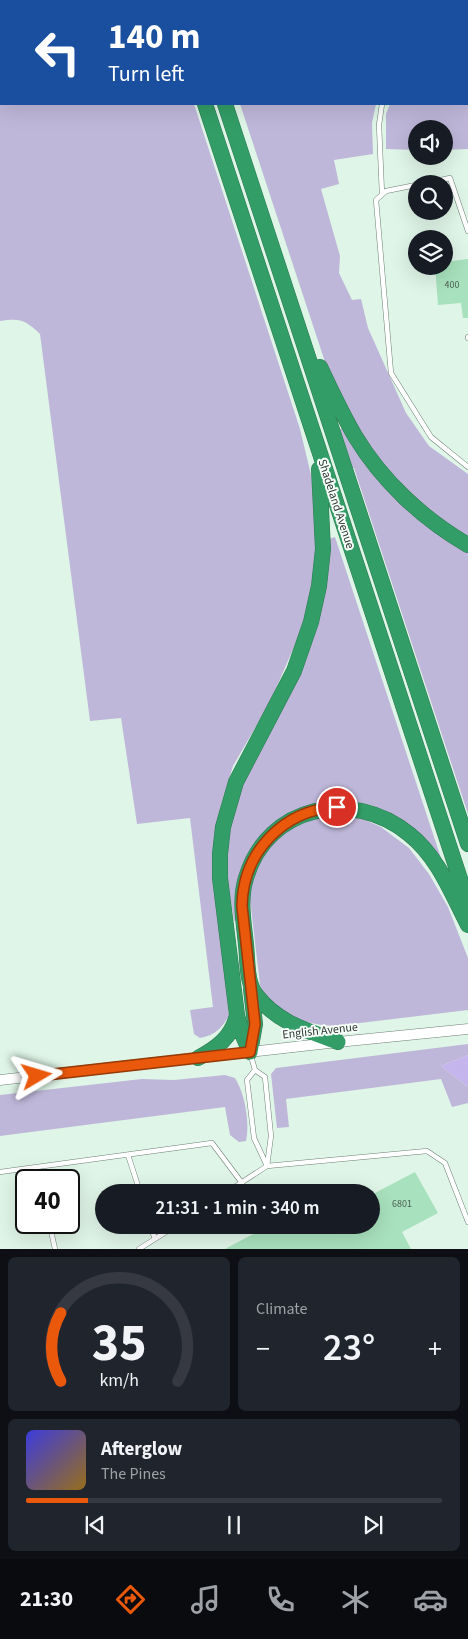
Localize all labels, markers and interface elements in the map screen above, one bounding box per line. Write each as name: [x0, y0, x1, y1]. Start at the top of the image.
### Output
text: 140 m: [108, 12, 200, 62]
icon: left: [25, 20, 90, 85]
text: Turn left: [108, 58, 184, 90]
map controls: [408, 120, 453, 275]
button: sound: [408, 120, 453, 165]
button: search: [408, 175, 453, 220]
button: layers: [408, 230, 453, 275]
house number: 400: [445, 278, 459, 292]
street label: Shadeland Avenue: [313, 457, 359, 551]
pin: [316, 786, 358, 828]
icon: arrive: [323, 793, 351, 821]
street label: English Avenue: [281, 1019, 359, 1043]
position arrow: [10, 1049, 62, 1101]
speed limit sign: 40: [15, 1169, 80, 1234]
text: 21:31 · 1 min · 340 m: [155, 1195, 320, 1222]
house number: 6801: [392, 1197, 412, 1211]
text: Climate: [256, 1298, 307, 1320]
text: 35: [92, 1307, 146, 1381]
text: 23°: [323, 1321, 375, 1375]
text: −: [256, 1329, 270, 1369]
text: +: [428, 1329, 442, 1369]
text: km/h: [99, 1368, 139, 1393]
text: Afterglow: [101, 1436, 182, 1463]
text: The Pines: [101, 1463, 166, 1485]
icon: previous: [81, 1511, 109, 1539]
icon: pause: [220, 1511, 248, 1539]
icon: next: [359, 1511, 387, 1539]
icon: directions: [113, 1582, 148, 1617]
icon: music: [188, 1582, 223, 1617]
icon: phone: [263, 1582, 298, 1617]
icon: climate: [338, 1582, 373, 1617]
icon: car: [413, 1582, 448, 1617]
text: 21:30: [20, 1583, 73, 1615]

